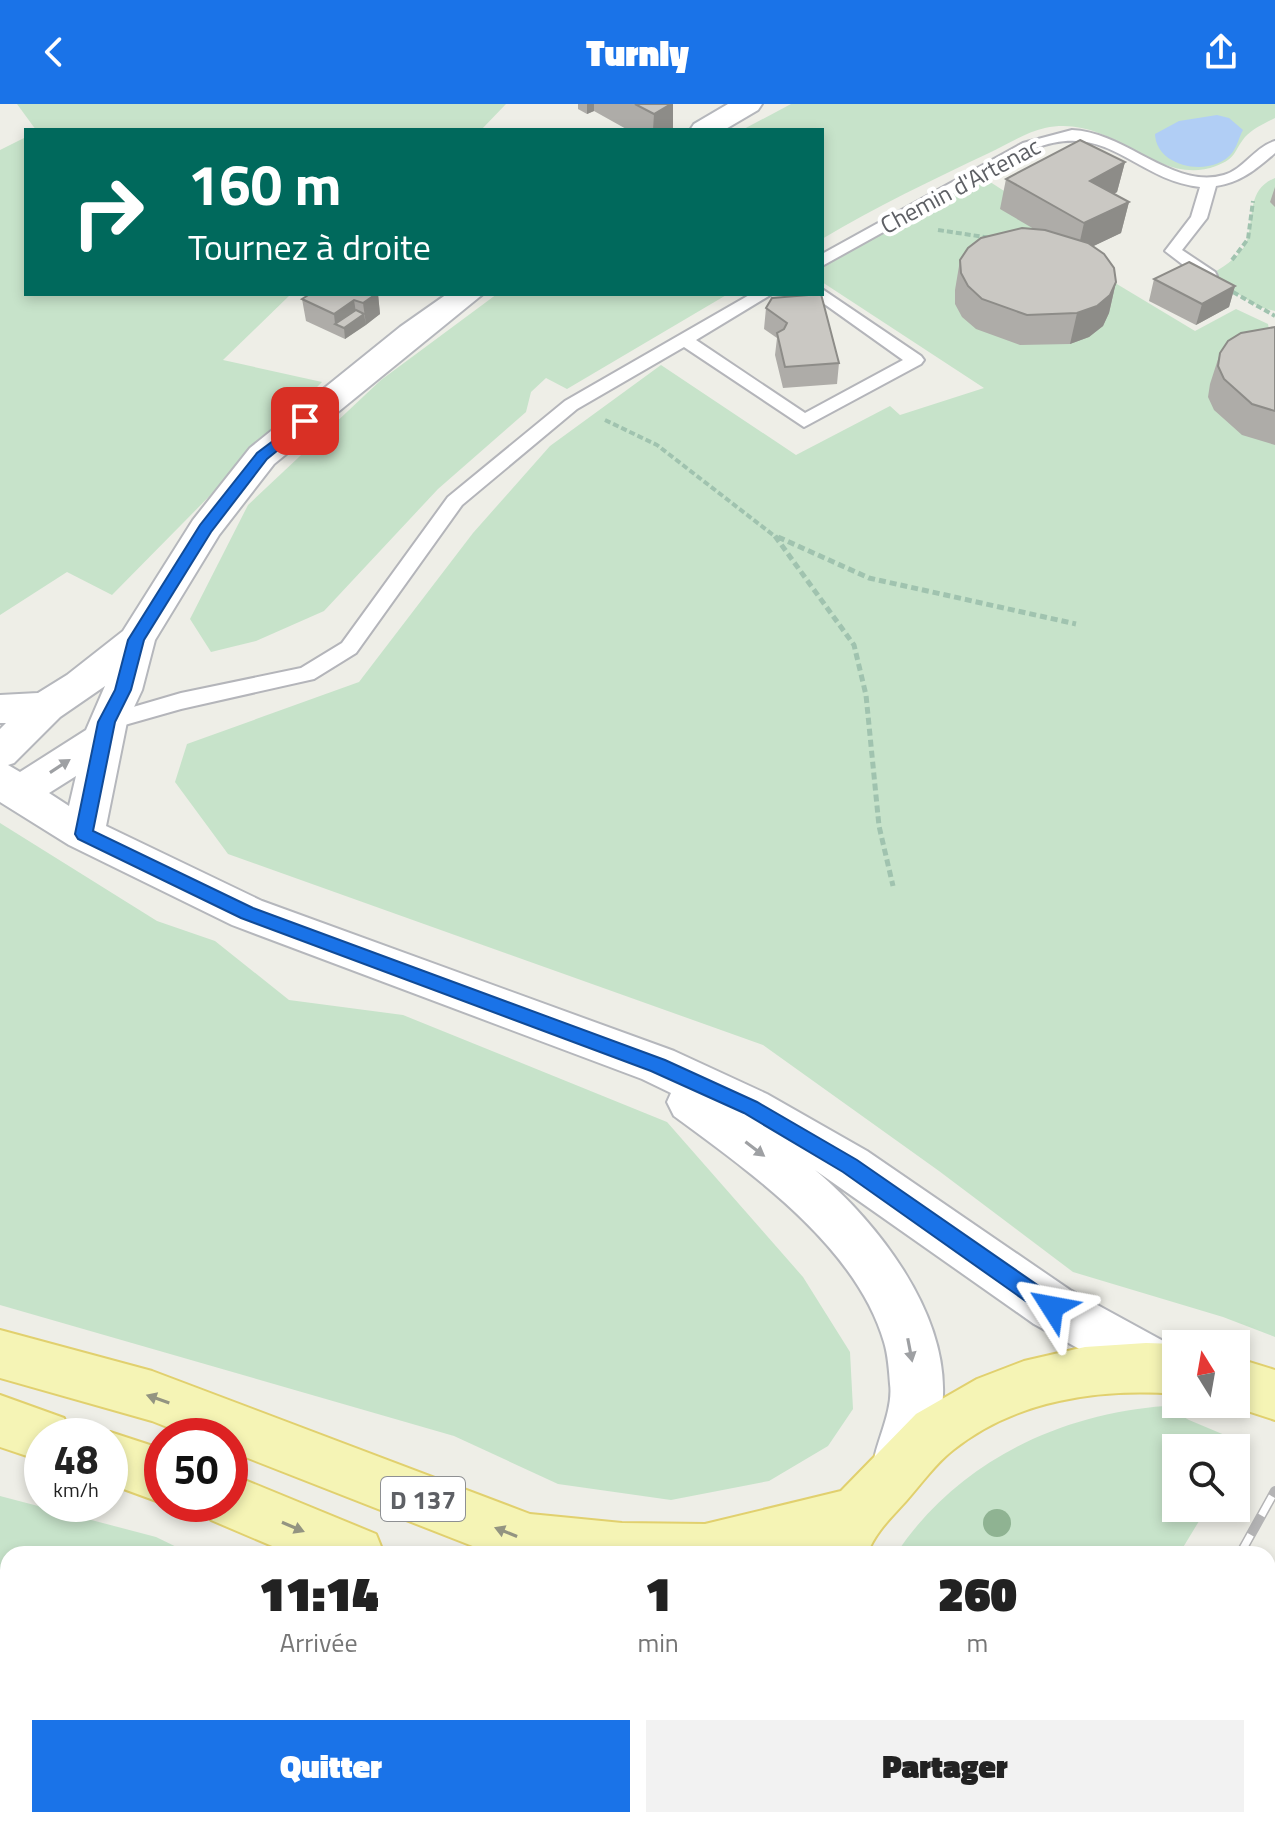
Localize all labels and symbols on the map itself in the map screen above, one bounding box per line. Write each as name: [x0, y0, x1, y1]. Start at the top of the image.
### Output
street label: Chemin d'Artenac: [874, 128, 1046, 242]
pin: [271, 387, 339, 455]
one-way arrow: [49, 760, 71, 774]
one-way arrow: [745, 1140, 765, 1156]
position arrow: [1010, 1265, 1094, 1349]
north arrow: [1162, 1330, 1250, 1418]
one-way arrow: [904, 1338, 917, 1363]
one-way arrow: [146, 1392, 170, 1404]
speed limit sign: 50: [144, 1418, 248, 1522]
road number: D 137: [381, 1477, 465, 1521]
one-way arrow: [281, 1521, 305, 1534]
one-way arrow: [494, 1525, 518, 1538]

